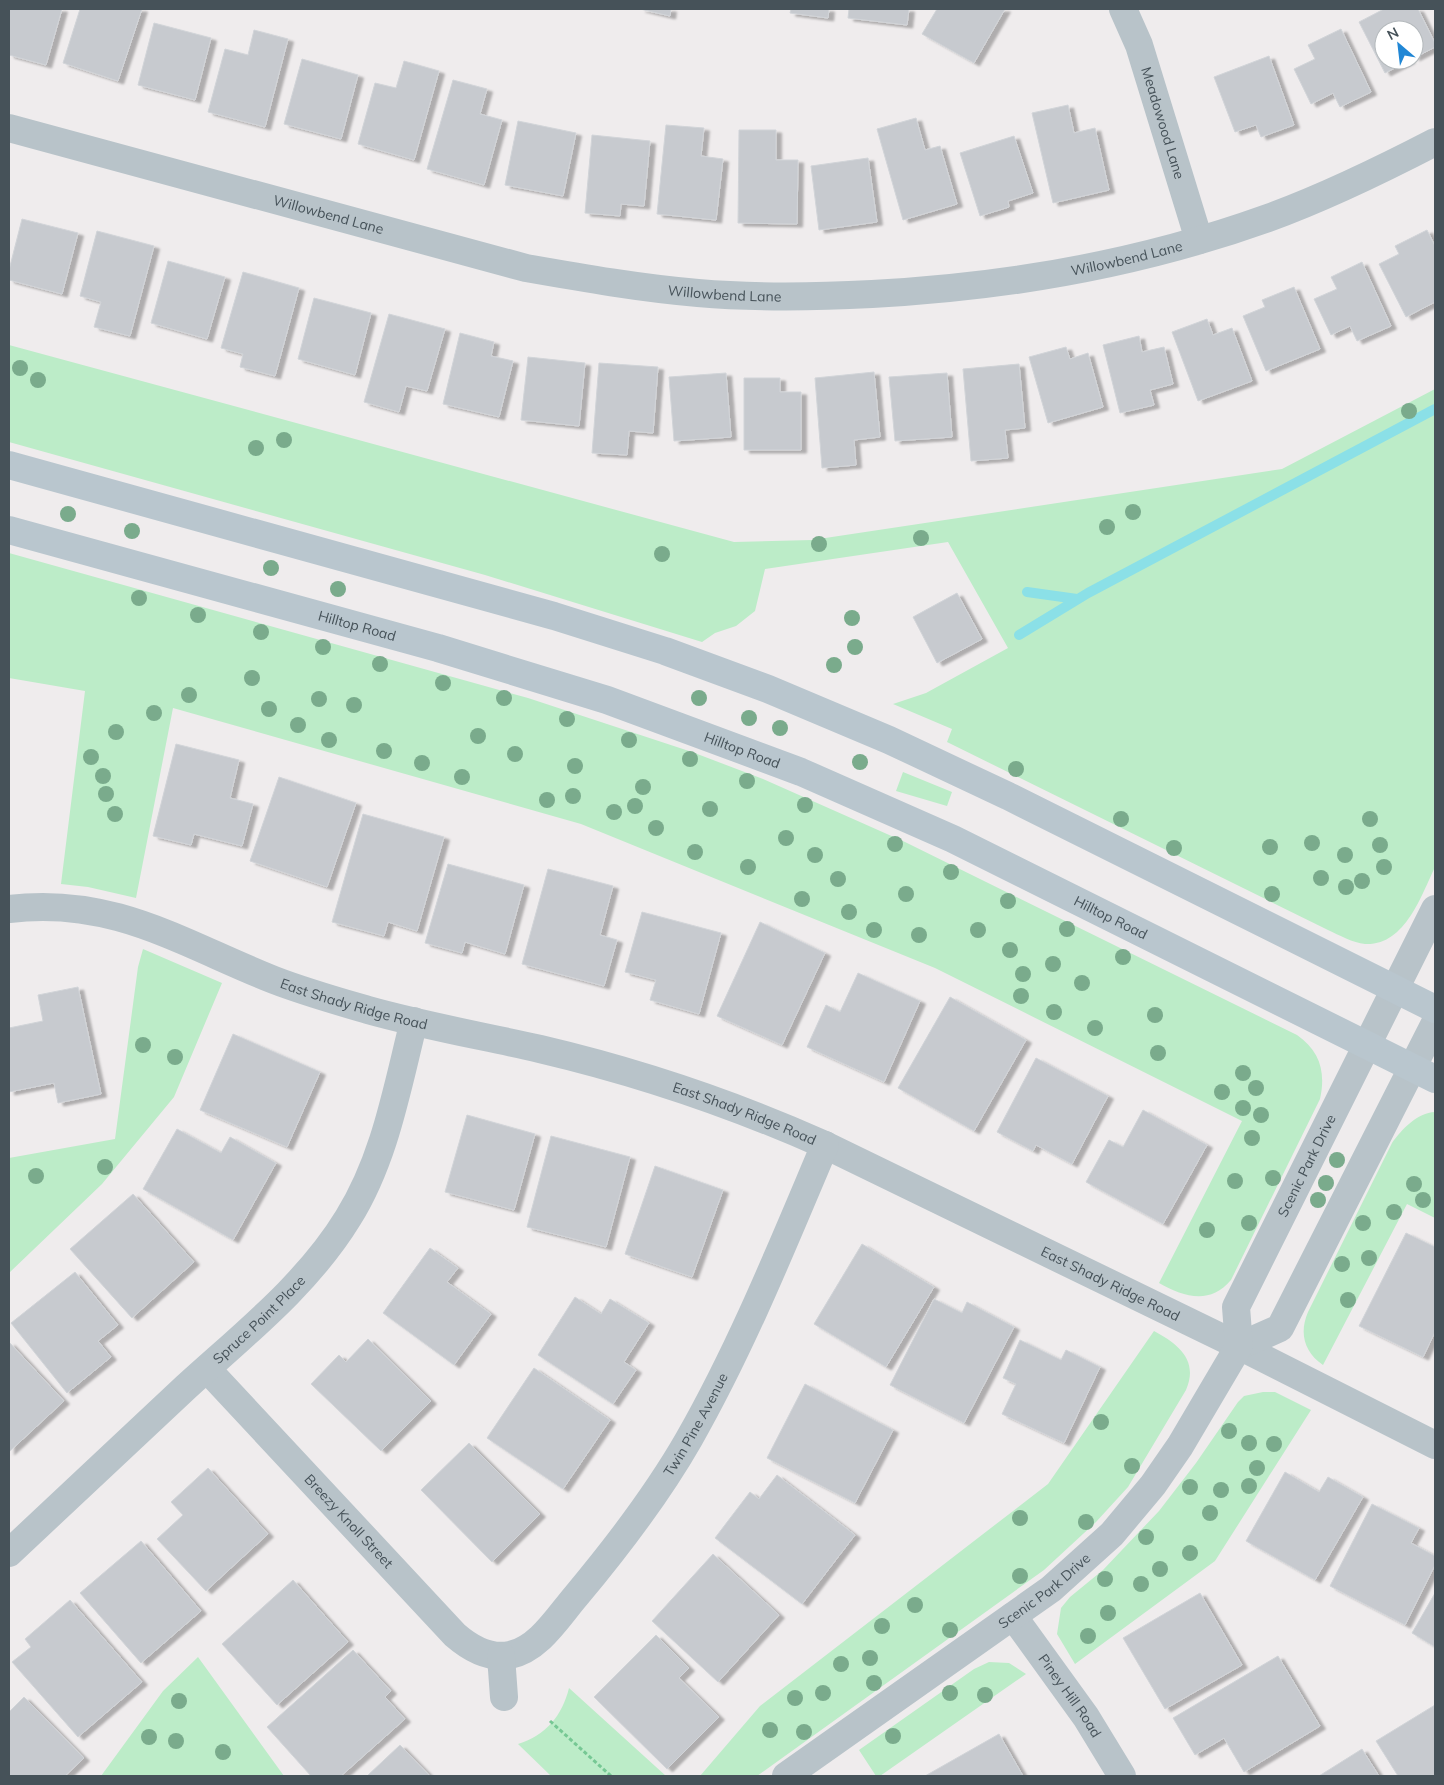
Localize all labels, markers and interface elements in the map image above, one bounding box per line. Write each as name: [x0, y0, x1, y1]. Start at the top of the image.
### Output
north arrow: [1374, 20, 1424, 70]
text: N: [1384, 23, 1402, 44]
street label: Meadowood Lane: [1137, 65, 1189, 181]
street label: Willowbend Lane: [271, 191, 386, 238]
street label: Willowbend Lane: [1069, 237, 1184, 280]
street label: Willowbend Lane: [667, 281, 781, 306]
street label: Hilltop Road: [316, 606, 398, 645]
street label: Hilltop Road: [702, 728, 783, 773]
street label: Hilltop Road: [1071, 892, 1151, 943]
street label: East Shady Ridge Road: [278, 974, 429, 1034]
street label: East Shady Ridge Road: [670, 1078, 819, 1149]
street label: Scenic Park Drive: [1273, 1111, 1340, 1220]
street label: East Shady Ridge Road: [1038, 1242, 1183, 1325]
street label: Spruce Point Place: [209, 1272, 309, 1368]
street label: Twin Pine Avenue: [660, 1370, 732, 1480]
street label: Breezy Knoll Street: [301, 1470, 397, 1572]
street label: Scenic Park Drive: [995, 1549, 1094, 1632]
street label: Piney Hill Road: [1034, 1650, 1105, 1741]

